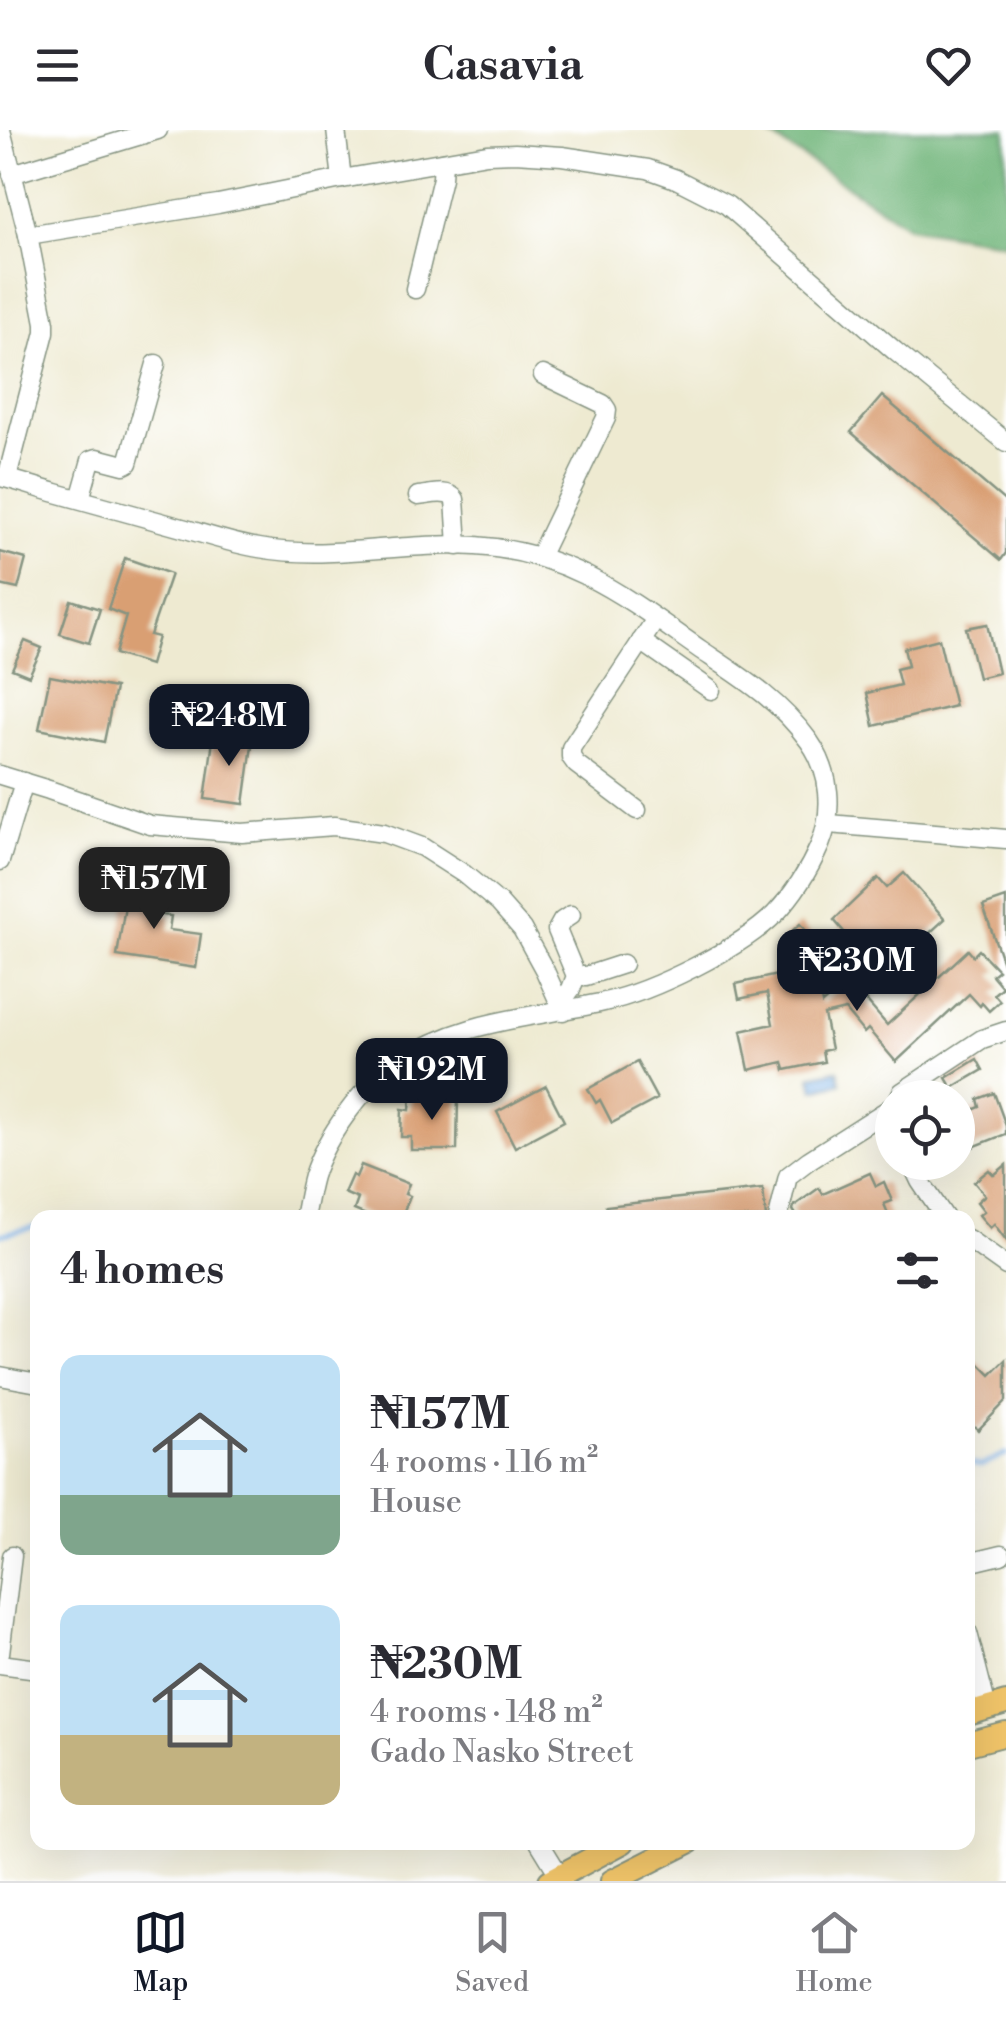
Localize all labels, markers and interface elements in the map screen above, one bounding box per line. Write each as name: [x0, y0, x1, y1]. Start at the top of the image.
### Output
text: Casavia: [423, 37, 583, 94]
icon: menu: [30, 38, 85, 93]
icon: heart: [921, 38, 976, 93]
pin: ₦248M: [159, 684, 299, 769]
text: ₦248M: [171, 696, 287, 736]
pin: ₦157M: [84, 847, 224, 932]
text: ₦157M: [101, 859, 207, 899]
pin: ₦230M: [787, 929, 927, 1014]
text: ₦230M: [799, 941, 915, 981]
pin: ₦192M: [362, 1038, 502, 1123]
text: ₦192M: [378, 1050, 486, 1090]
map controls: [875, 1080, 975, 1180]
button: locate: [875, 1080, 975, 1180]
icon: filters: [890, 1243, 945, 1298]
text: 4 homes: [60, 1244, 224, 1297]
text: ₦157M: [370, 1389, 510, 1442]
icon: home: [140, 1395, 260, 1515]
text: 4 rooms · 116 m²: [370, 1442, 598, 1482]
text: House: [370, 1482, 462, 1522]
text: ₦230M: [370, 1639, 522, 1692]
icon: home: [140, 1645, 260, 1765]
text: 4 rooms · 148 m²: [370, 1692, 603, 1732]
text: Gado Nasko Street: [370, 1732, 634, 1772]
tab: Map: [133, 1905, 189, 2000]
tab: Saved: [455, 1905, 529, 2000]
tab: Home: [796, 1905, 873, 2000]

